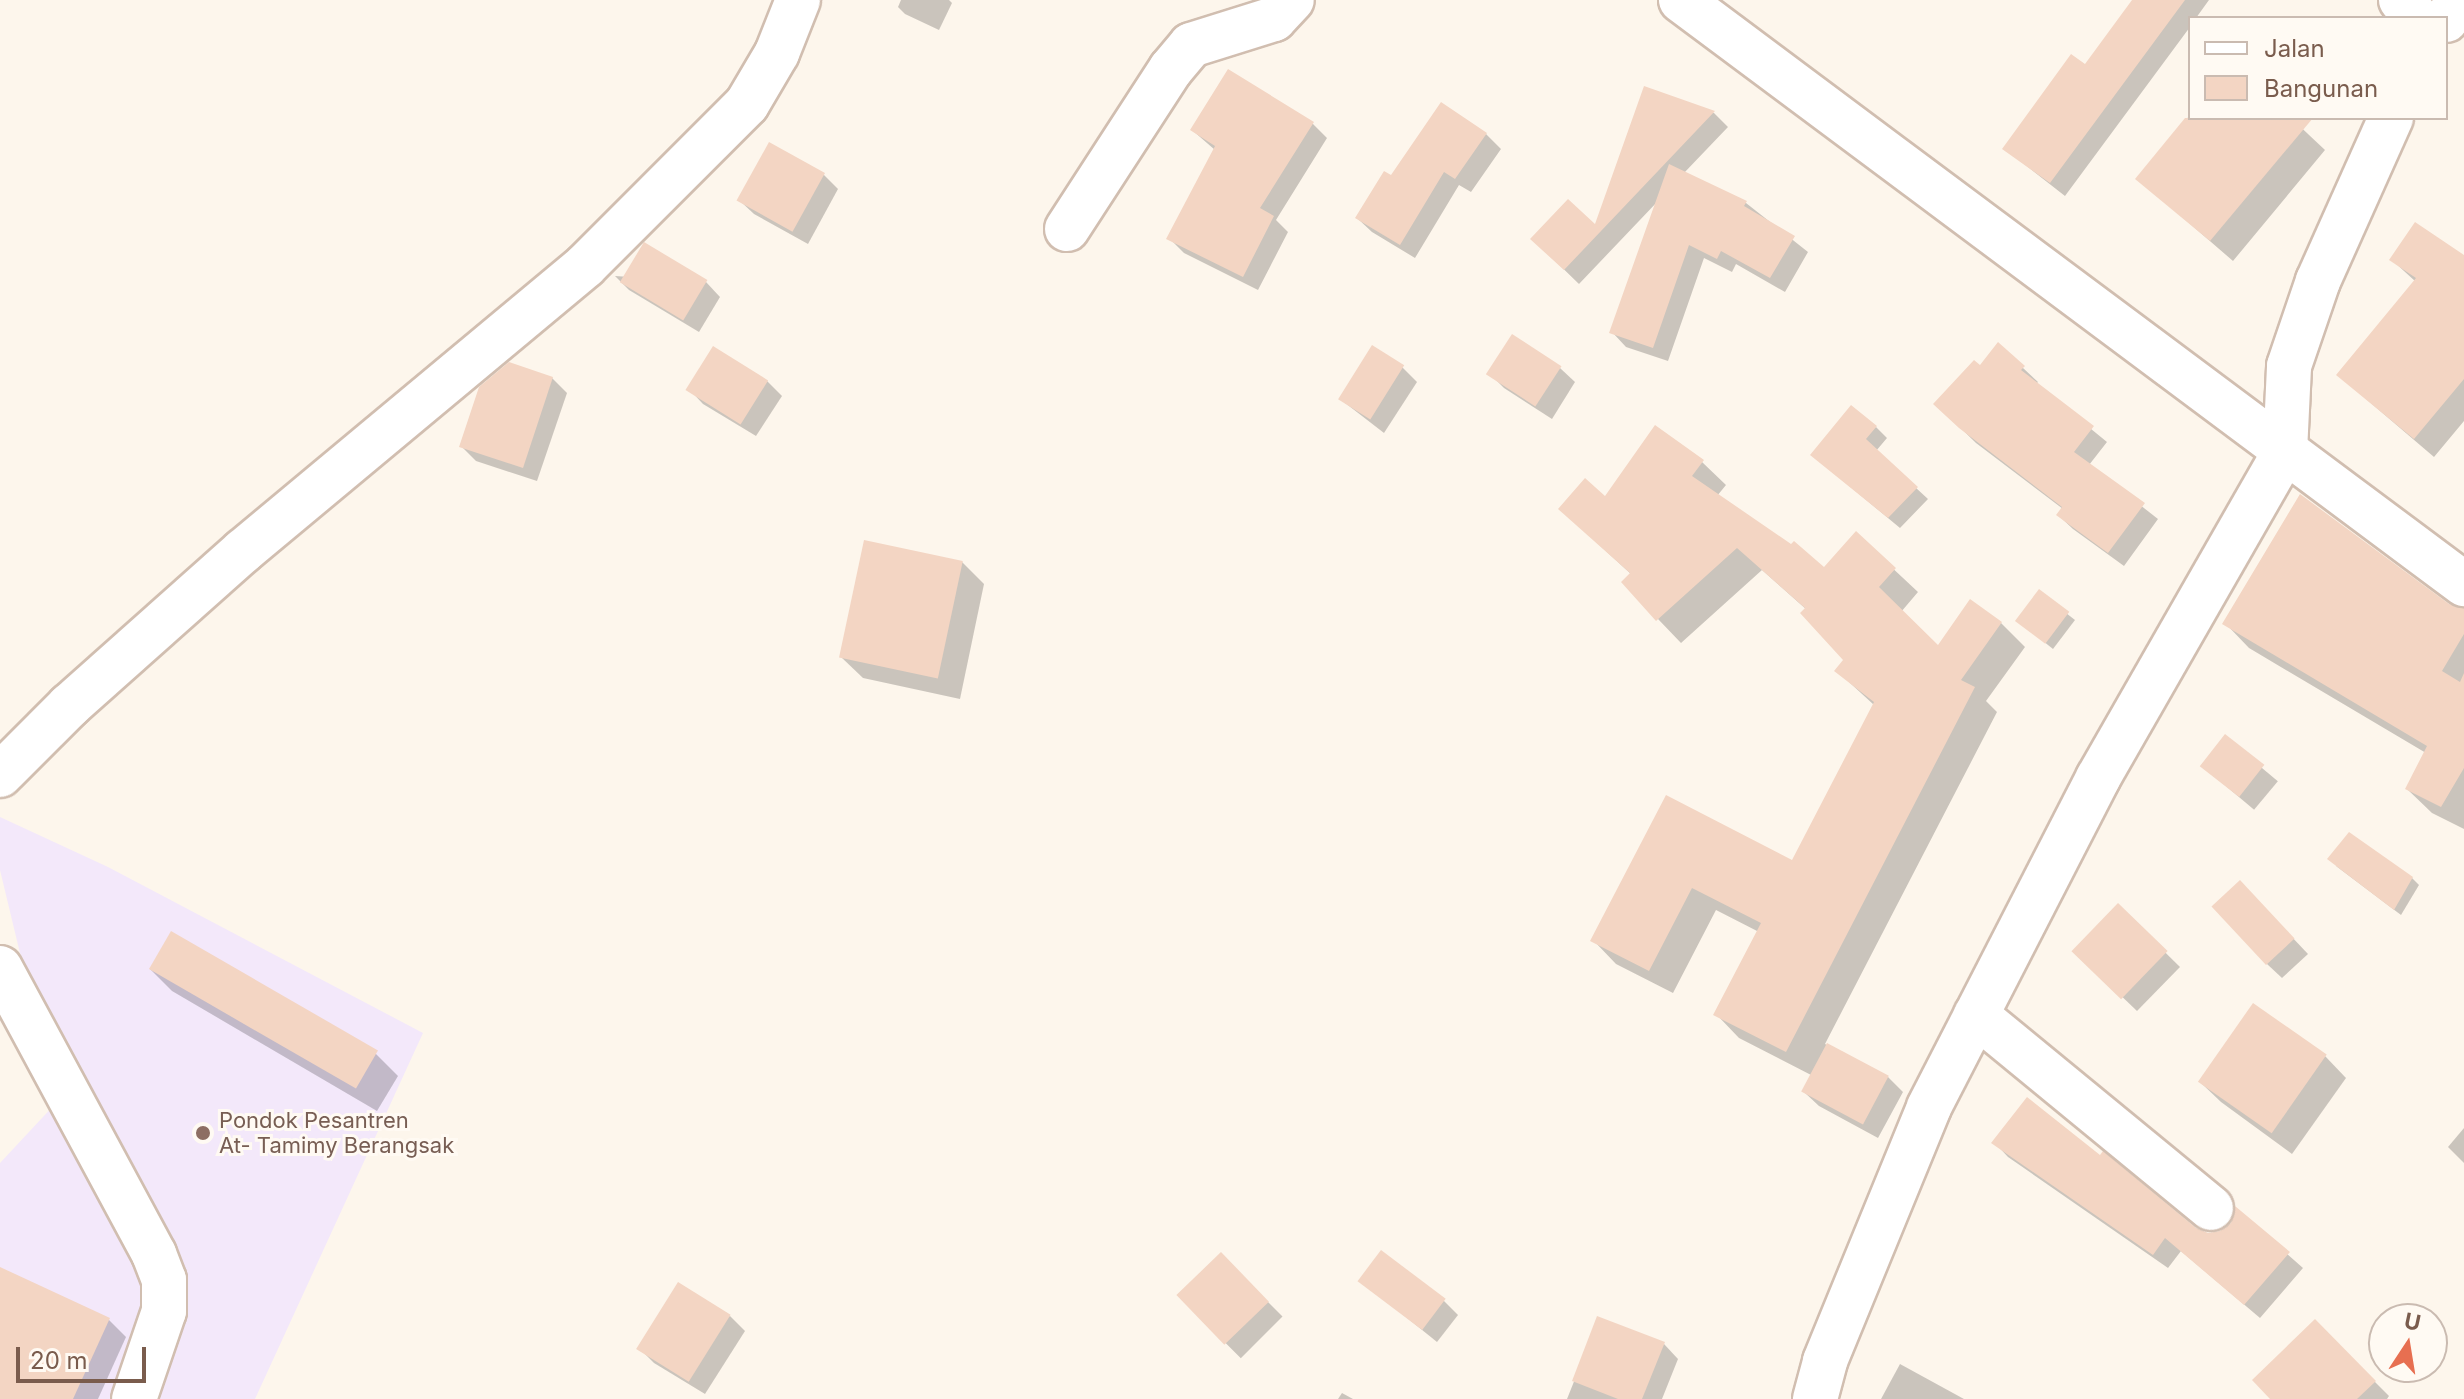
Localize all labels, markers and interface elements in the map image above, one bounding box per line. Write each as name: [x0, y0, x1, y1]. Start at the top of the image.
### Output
legend: [2188, 16, 2448, 120]
text: Jalan: [2264, 34, 2325, 63]
text: Bangunan: [2264, 74, 2378, 103]
place label: Pondok Pesantren At- Tamimy Berangsak: [219, 1107, 454, 1158]
marker: Pondok Pesantren At- Tamimy Berangsak: [194, 1124, 212, 1142]
north arrow: [2368, 1303, 2448, 1383]
text: U: [2402, 1307, 2423, 1336]
scale bar: [20, 1331, 150, 1381]
text: 20 m: [30, 1346, 88, 1375]

